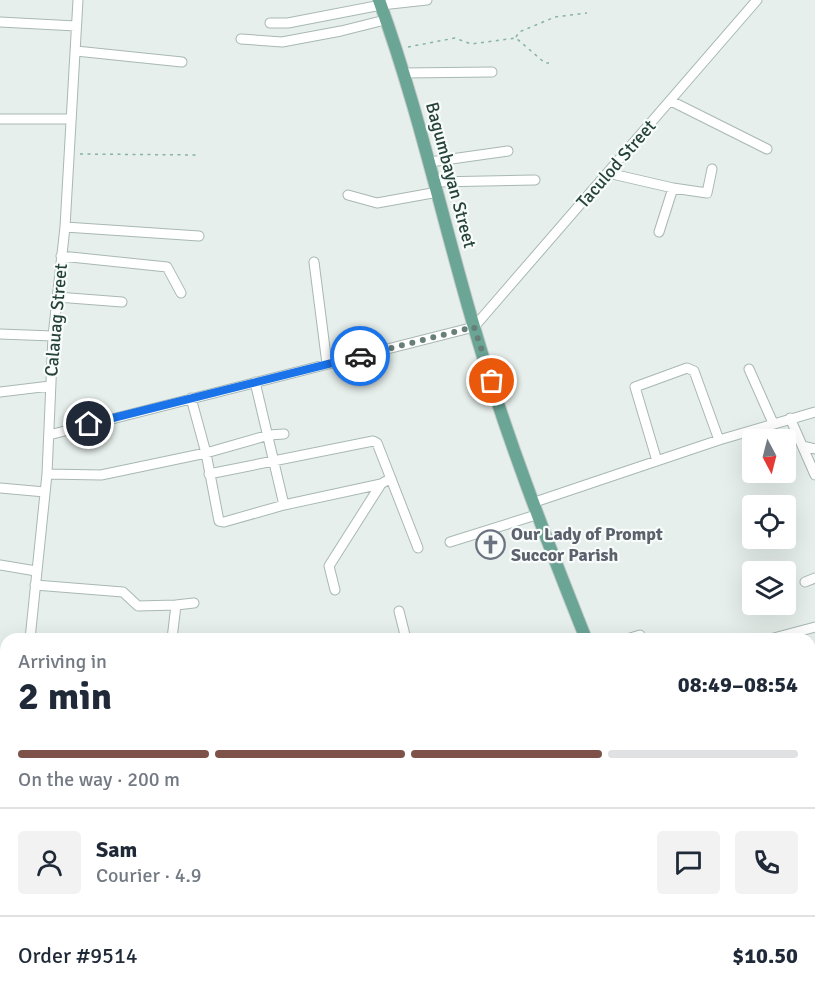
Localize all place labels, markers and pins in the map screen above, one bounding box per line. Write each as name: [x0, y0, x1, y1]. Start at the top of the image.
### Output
pin: [466, 355, 517, 406]
pin: [63, 398, 114, 449]
place label: Our Lady of Prompt Succor Parish: [511, 523, 663, 566]
church icon: Our Lady of Prompt Succor Parish: [474, 528, 506, 560]

